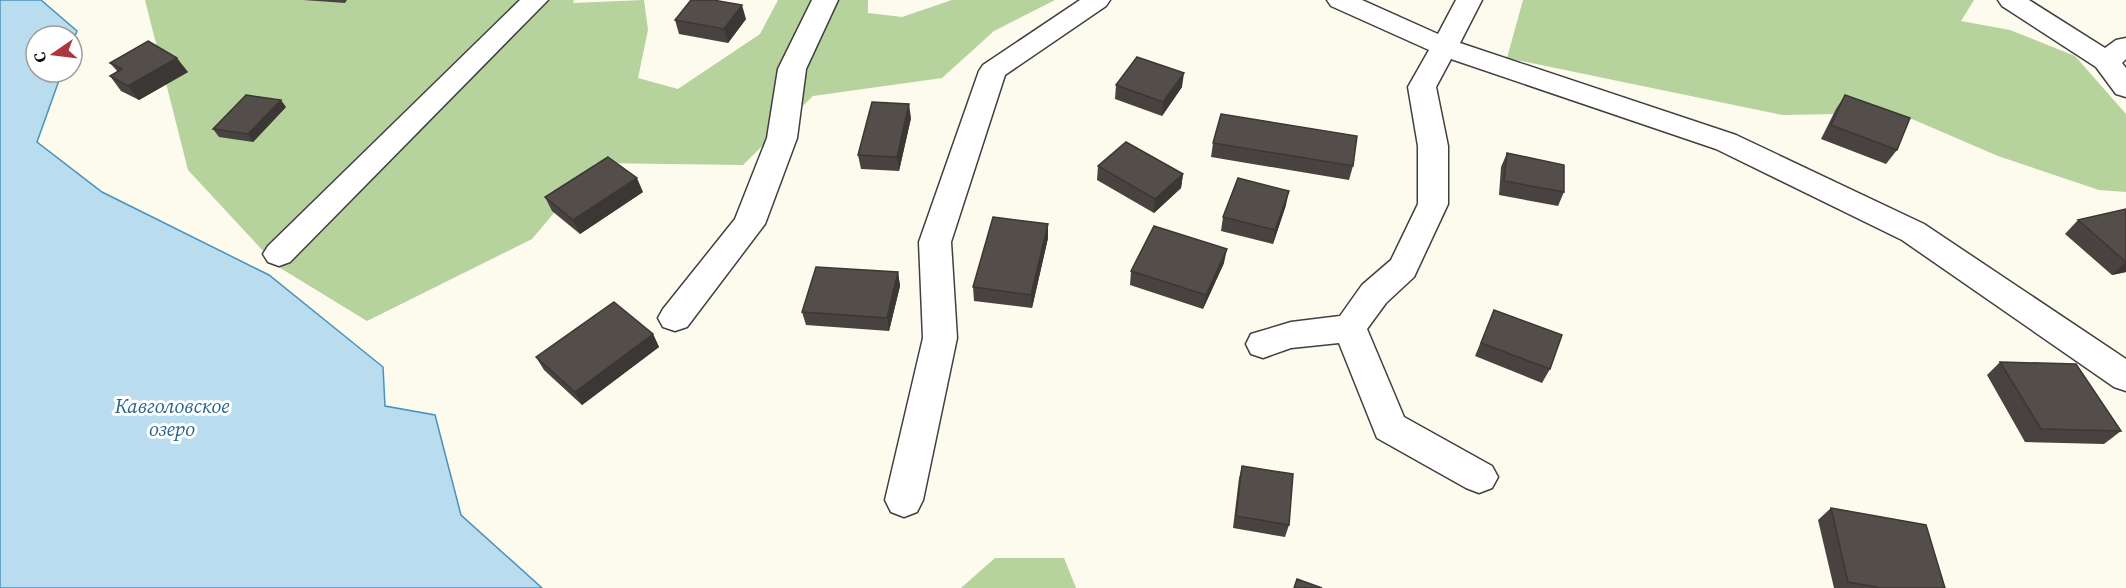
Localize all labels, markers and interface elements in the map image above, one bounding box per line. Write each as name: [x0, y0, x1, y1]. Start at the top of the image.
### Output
north arrow: [24, 24, 84, 84]
text: С: [28, 50, 51, 65]
water label: Кавголовское озеро: [114, 392, 229, 443]

